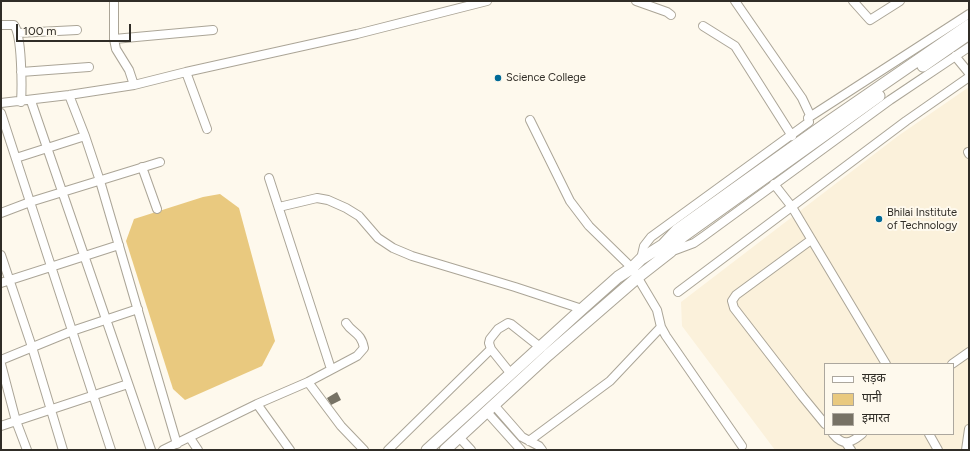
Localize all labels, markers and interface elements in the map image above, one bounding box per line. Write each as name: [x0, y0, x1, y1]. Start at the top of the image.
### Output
scale bar: [18, 16, 133, 42]
text: 100 m: [23, 24, 57, 38]
place label: Science College: [506, 71, 586, 85]
marker: Science College: [493, 73, 503, 83]
place label: Bhilai Institute of Technology: [887, 206, 957, 232]
marker: Bhilai Institute of Technology: [874, 214, 884, 224]
legend: [824, 363, 954, 435]
text: सड़क: [862, 371, 886, 385]
text: पानी: [862, 391, 882, 405]
text: इमारत: [862, 411, 890, 425]

